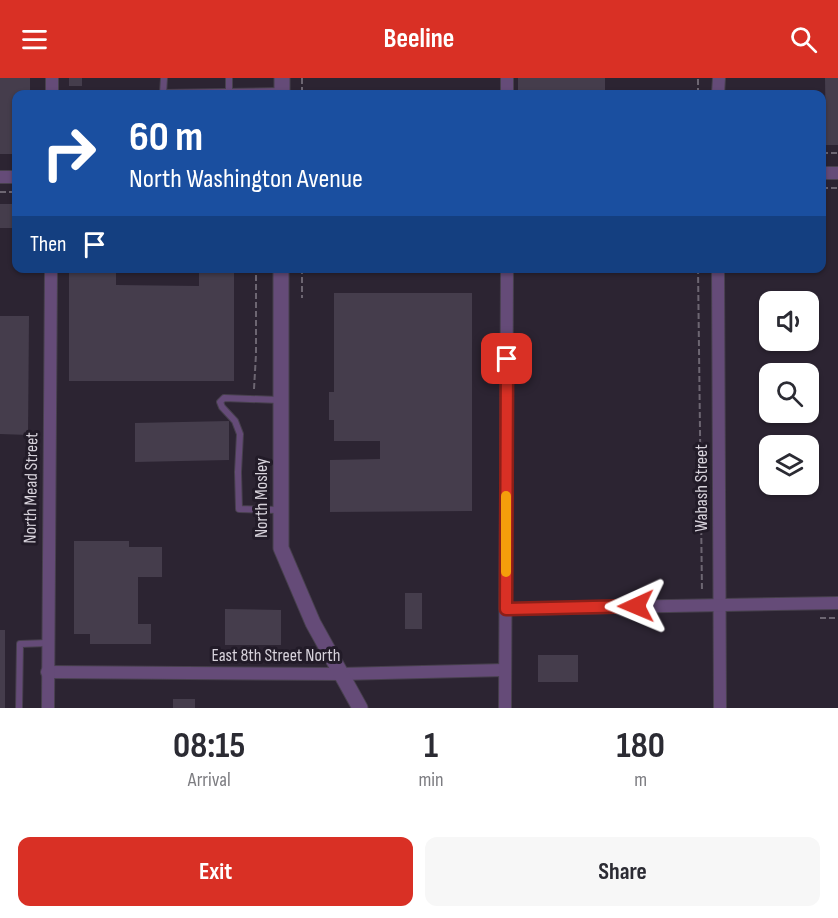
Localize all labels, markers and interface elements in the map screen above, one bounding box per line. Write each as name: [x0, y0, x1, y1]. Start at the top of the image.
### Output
icon: menu: [18, 23, 51, 56]
text: Beeline: [384, 23, 454, 55]
icon: search: [787, 23, 820, 56]
text: 60 m: [129, 112, 203, 163]
icon: right: [30, 114, 108, 192]
text: North Washington Avenue: [129, 163, 363, 195]
icon: arrive: [78, 228, 111, 261]
text: Then: [30, 231, 66, 258]
map controls: [759, 291, 819, 495]
button: sound: [759, 291, 819, 351]
pin: [481, 333, 532, 384]
icon: arrive: [490, 342, 523, 375]
button: search: [759, 363, 819, 423]
street label: North Mead Street: [20, 432, 42, 544]
button: layers: [759, 435, 819, 495]
street label: Wabash Street: [691, 444, 712, 532]
street label: North Mosley: [251, 458, 272, 538]
position arrow: [604, 574, 668, 638]
street label: East 8th Street North: [212, 645, 340, 666]
text: 08:15: [173, 725, 245, 768]
text: 1: [424, 725, 438, 768]
text: 180: [617, 725, 665, 768]
text: Arrival: [188, 768, 231, 792]
text: min: [418, 768, 444, 792]
text: m: [634, 768, 647, 792]
button: Exit: [18, 837, 413, 906]
button: Share: [425, 837, 820, 906]

